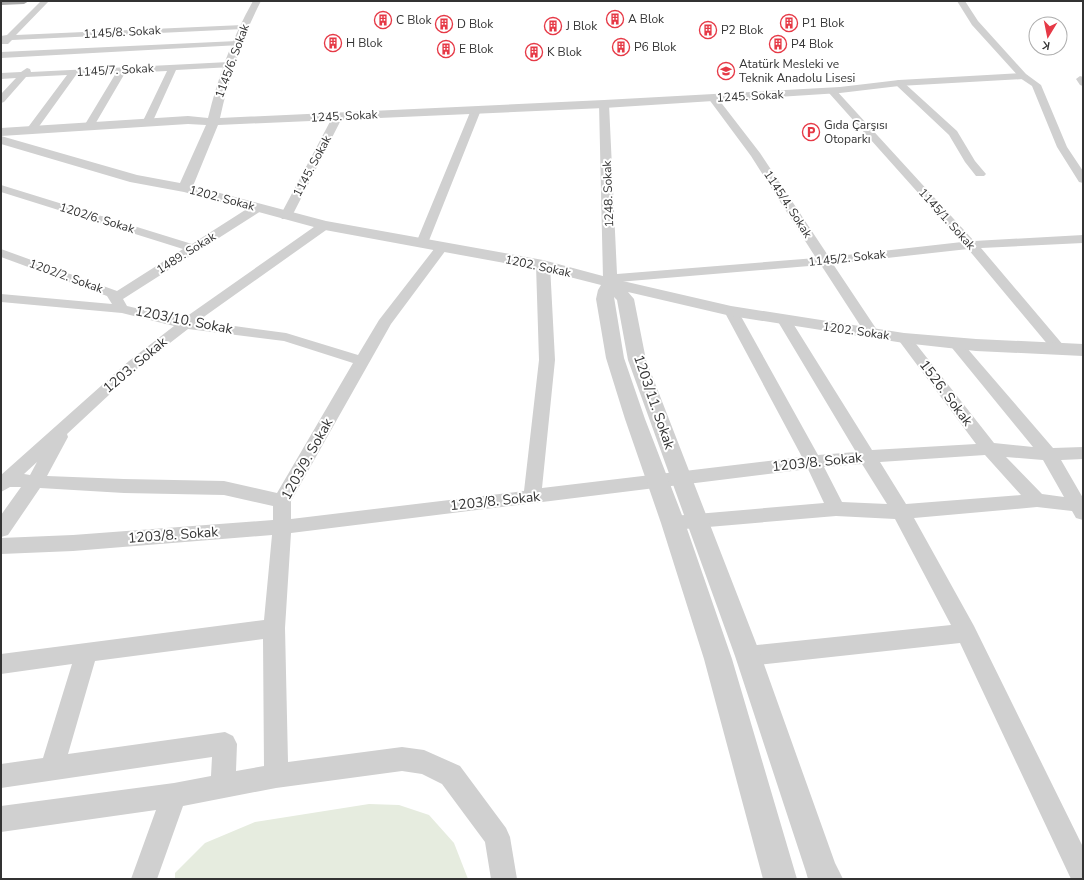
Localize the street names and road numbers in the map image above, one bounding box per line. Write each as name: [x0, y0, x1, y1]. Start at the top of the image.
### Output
street label: 1145/6. Sokak: [211, 21, 253, 100]
street label: 1145/8. Sokak: [83, 22, 162, 42]
street label: 1145/7. Sokak: [76, 60, 155, 80]
street label: 1245. Sokak: [716, 86, 785, 106]
street label: 1245. Sokak: [310, 106, 379, 126]
street label: 1145. Sokak: [289, 132, 335, 199]
street label: 1248. Sokak: [599, 159, 617, 228]
street label: 1145/4. Sokak: [760, 167, 816, 242]
street label: 1202. Sokak: [188, 182, 257, 215]
street label: 1145/1. Sokak: [915, 185, 980, 254]
street label: 1202/6. Sokak: [58, 199, 137, 237]
street label: 1489. Sokak: [153, 228, 219, 278]
street label: 1145/2. Sokak: [808, 246, 887, 270]
street label: 1202. Sokak: [504, 251, 573, 281]
street label: 1202/2. Sokak: [27, 255, 106, 297]
street label: 1203/10. Sokak: [134, 301, 235, 339]
street label: 1202. Sokak: [822, 318, 891, 344]
street label: 1203. Sokak: [99, 332, 172, 397]
street label: 1203/11. Sokak: [629, 352, 679, 453]
street label: 1526. Sokak: [915, 356, 978, 431]
street label: 1203/9. Sokak: [277, 414, 338, 503]
street label: 1203/8. Sokak: [771, 448, 864, 476]
street label: 1203/8. Sokak: [449, 487, 542, 515]
street label: 1203/8. Sokak: [127, 522, 220, 548]

